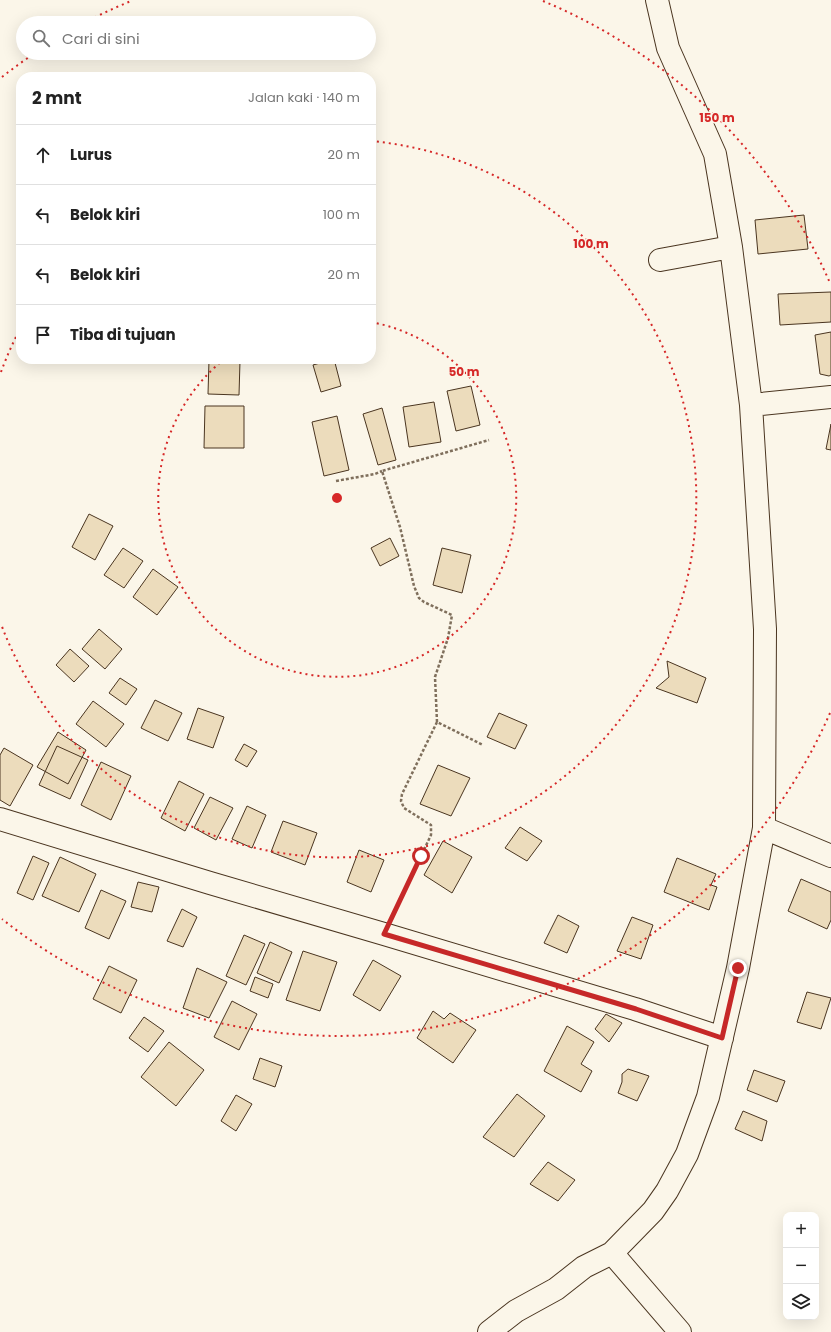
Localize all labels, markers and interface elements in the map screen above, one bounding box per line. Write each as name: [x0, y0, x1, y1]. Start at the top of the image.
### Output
search box: [16, 16, 376, 60]
icon: search: [30, 27, 52, 49]
text: Cari di sini: [62, 28, 140, 49]
text: 2 mnt: [32, 86, 82, 110]
text: Jalan kaki · 140 m: [248, 88, 360, 107]
text: 150 m: [699, 109, 735, 126]
icon: ahead: [32, 144, 54, 166]
text: Lurus: [70, 144, 112, 165]
text: 20 m: [327, 145, 360, 164]
icon: left: [32, 204, 54, 226]
text: Belok kiri: [70, 204, 140, 225]
text: 100 m: [323, 205, 360, 224]
text: 100 m: [573, 235, 609, 252]
icon: left: [32, 264, 54, 286]
text: Belok kiri: [70, 264, 140, 285]
text: 20 m: [327, 265, 360, 284]
icon: arrive: [32, 324, 54, 346]
text: Tiba di tujuan: [70, 324, 176, 345]
text: 50 m: [449, 363, 480, 380]
centre of rings: [330, 491, 344, 505]
route start: [412, 847, 430, 865]
route end: [729, 959, 747, 977]
map controls: [783, 1212, 819, 1320]
button: +: [783, 1212, 819, 1248]
button: −: [783, 1248, 819, 1284]
button: layers: [783, 1284, 819, 1320]

